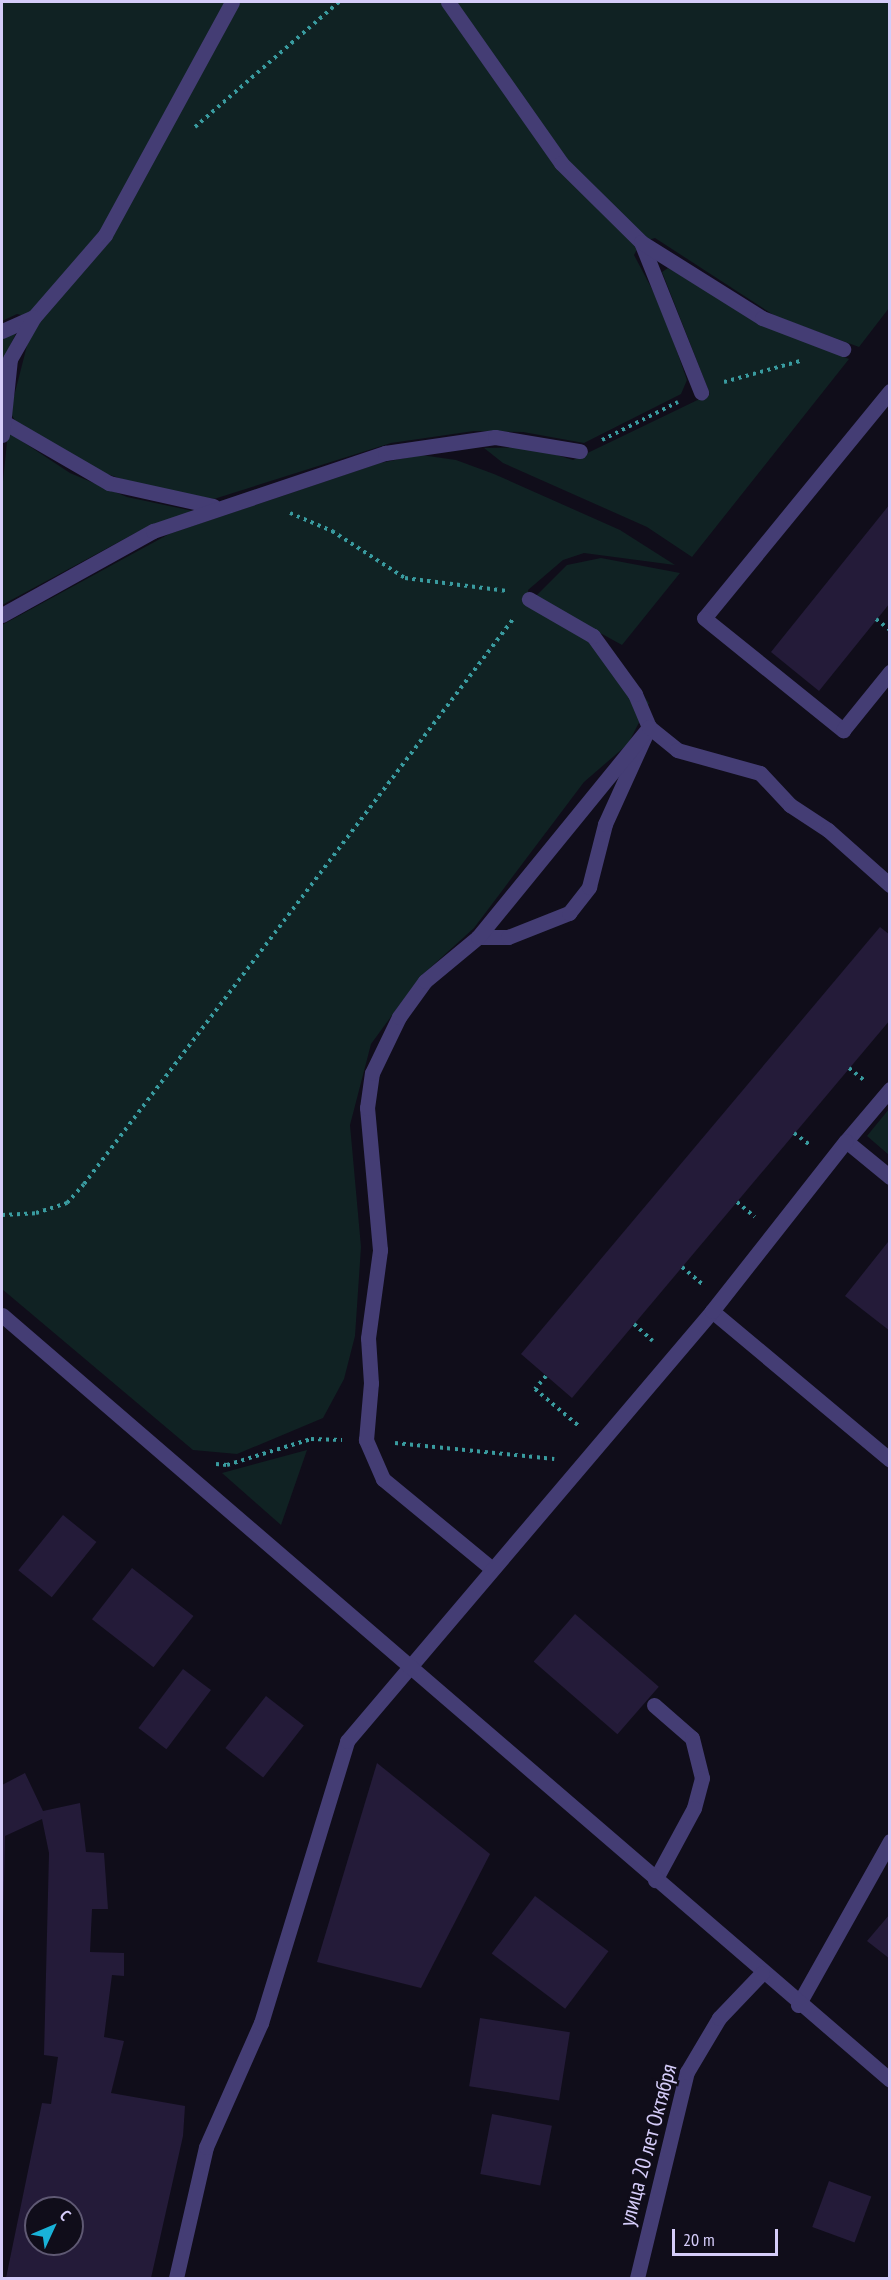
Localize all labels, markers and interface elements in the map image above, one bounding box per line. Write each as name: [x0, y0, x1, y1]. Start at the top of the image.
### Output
street label: улица 20 лет Октября: [614, 2061, 682, 2229]
north arrow: [24, 2196, 84, 2256]
text: С: [56, 2205, 75, 2224]
scale bar: [675, 2217, 782, 2255]
text: 20 m: [683, 2228, 715, 2251]

